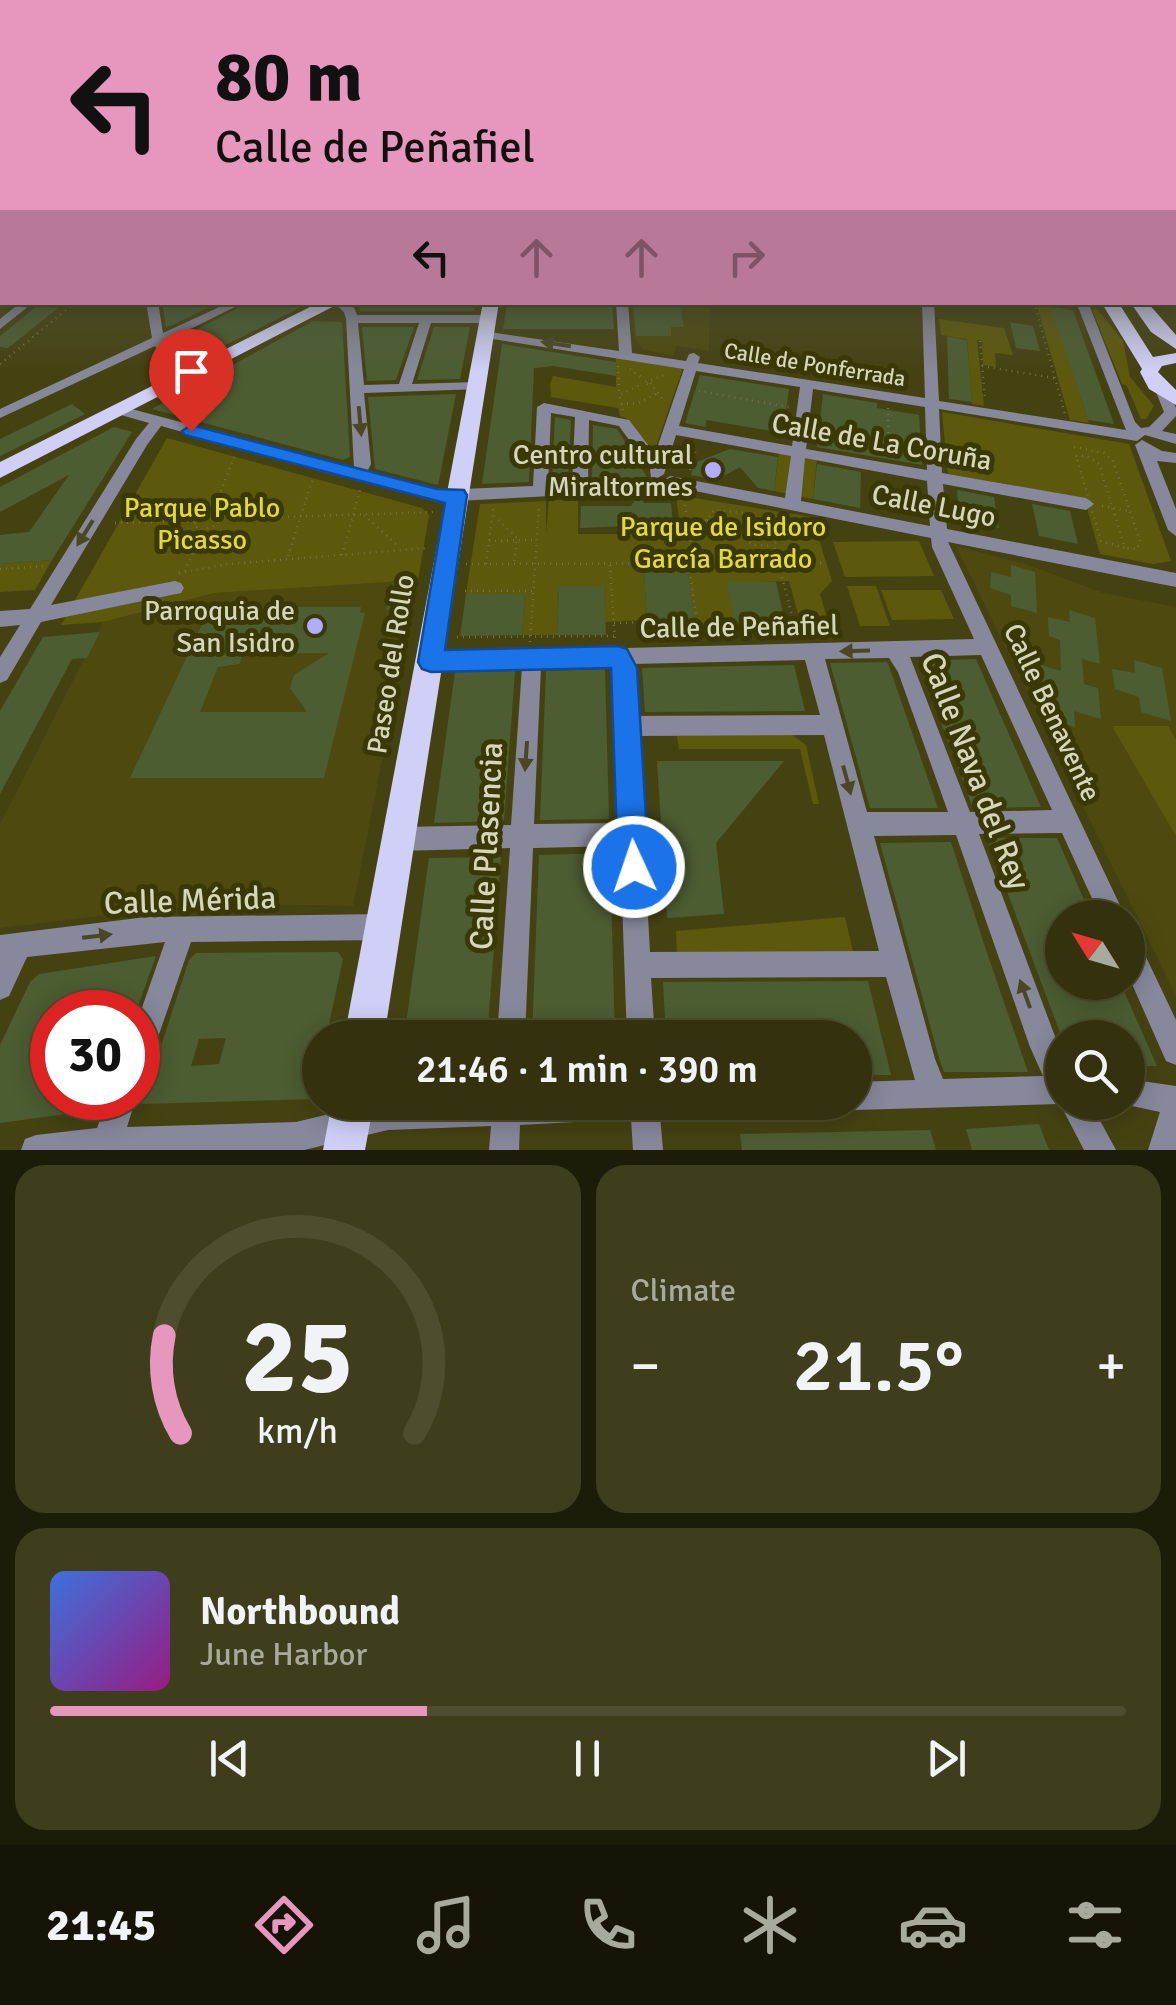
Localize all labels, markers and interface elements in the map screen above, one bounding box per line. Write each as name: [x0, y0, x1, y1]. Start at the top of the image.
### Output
text: 80 m: [215, 34, 363, 120]
icon: left: [50, 40, 180, 170]
text: Calle de Peñafiel: [215, 120, 535, 175]
icon: left: [404, 230, 459, 285]
icon: ahead: [509, 230, 564, 285]
icon: ahead: [614, 230, 669, 285]
icon: right: [719, 230, 774, 285]
pin: [149, 329, 234, 432]
one-way arrow: [540, 336, 571, 351]
street label: Calle de Ponferrada: [722, 337, 908, 392]
icon: arrive: [164, 344, 219, 399]
one-way arrow: [352, 405, 368, 437]
street label: Calle de La Coruña: [769, 406, 995, 478]
place label: Centro cultural Miraltormes: [513, 438, 693, 504]
marker: Centro cultural Miraltormes: [702, 459, 724, 481]
street label: Calle Lugo: [869, 477, 999, 535]
park label: Parque Pablo Picasso: [124, 491, 280, 557]
park label: Parque de Isidoro García Barrado: [620, 510, 826, 576]
one-way arrow: [77, 519, 94, 547]
street label: Paseo del Rollo: [360, 572, 422, 756]
place label: Parroquia de San Isidro: [144, 594, 295, 660]
street label: Calle de Peñafiel: [639, 608, 839, 646]
marker: Parroquia de San Isidro: [304, 615, 326, 637]
street label: Calle Benavente: [996, 618, 1108, 807]
one-way arrow: [839, 643, 871, 659]
street label: Calle Nava del Rey: [912, 647, 1039, 895]
street label: Calle Plasencia: [462, 741, 511, 951]
one-way arrow: [518, 741, 534, 773]
one-way arrow: [839, 765, 855, 796]
position arrow: [582, 815, 686, 919]
street label: Calle Mérida: [103, 878, 277, 923]
north arrow: [1045, 900, 1145, 1000]
map controls: [1045, 900, 1145, 1120]
one-way arrow: [81, 928, 113, 944]
one-way arrow: [1017, 979, 1032, 1009]
speed limit sign: 30: [30, 990, 160, 1120]
button: search: [1045, 1020, 1145, 1120]
text: 21:46 · 1 min · 390 m: [416, 1046, 758, 1093]
text: Climate: [631, 1271, 736, 1310]
text: 25: [242, 1293, 354, 1421]
text: 21.5°: [793, 1319, 964, 1412]
text: −: [631, 1332, 660, 1400]
text: +: [1096, 1332, 1126, 1400]
text: km/h: [257, 1409, 338, 1453]
text: Northbound: [200, 1588, 400, 1635]
text: June Harbor: [200, 1635, 367, 1674]
icon: previous: [202, 1731, 257, 1786]
icon: pause: [560, 1731, 615, 1786]
icon: next: [919, 1731, 974, 1786]
icon: directions: [249, 1890, 319, 1960]
icon: music: [411, 1890, 481, 1960]
icon: phone: [573, 1890, 643, 1960]
icon: climate: [735, 1890, 805, 1960]
icon: car: [898, 1890, 968, 1960]
icon: filters: [1060, 1890, 1130, 1960]
text: 21:45: [46, 1898, 157, 1953]

